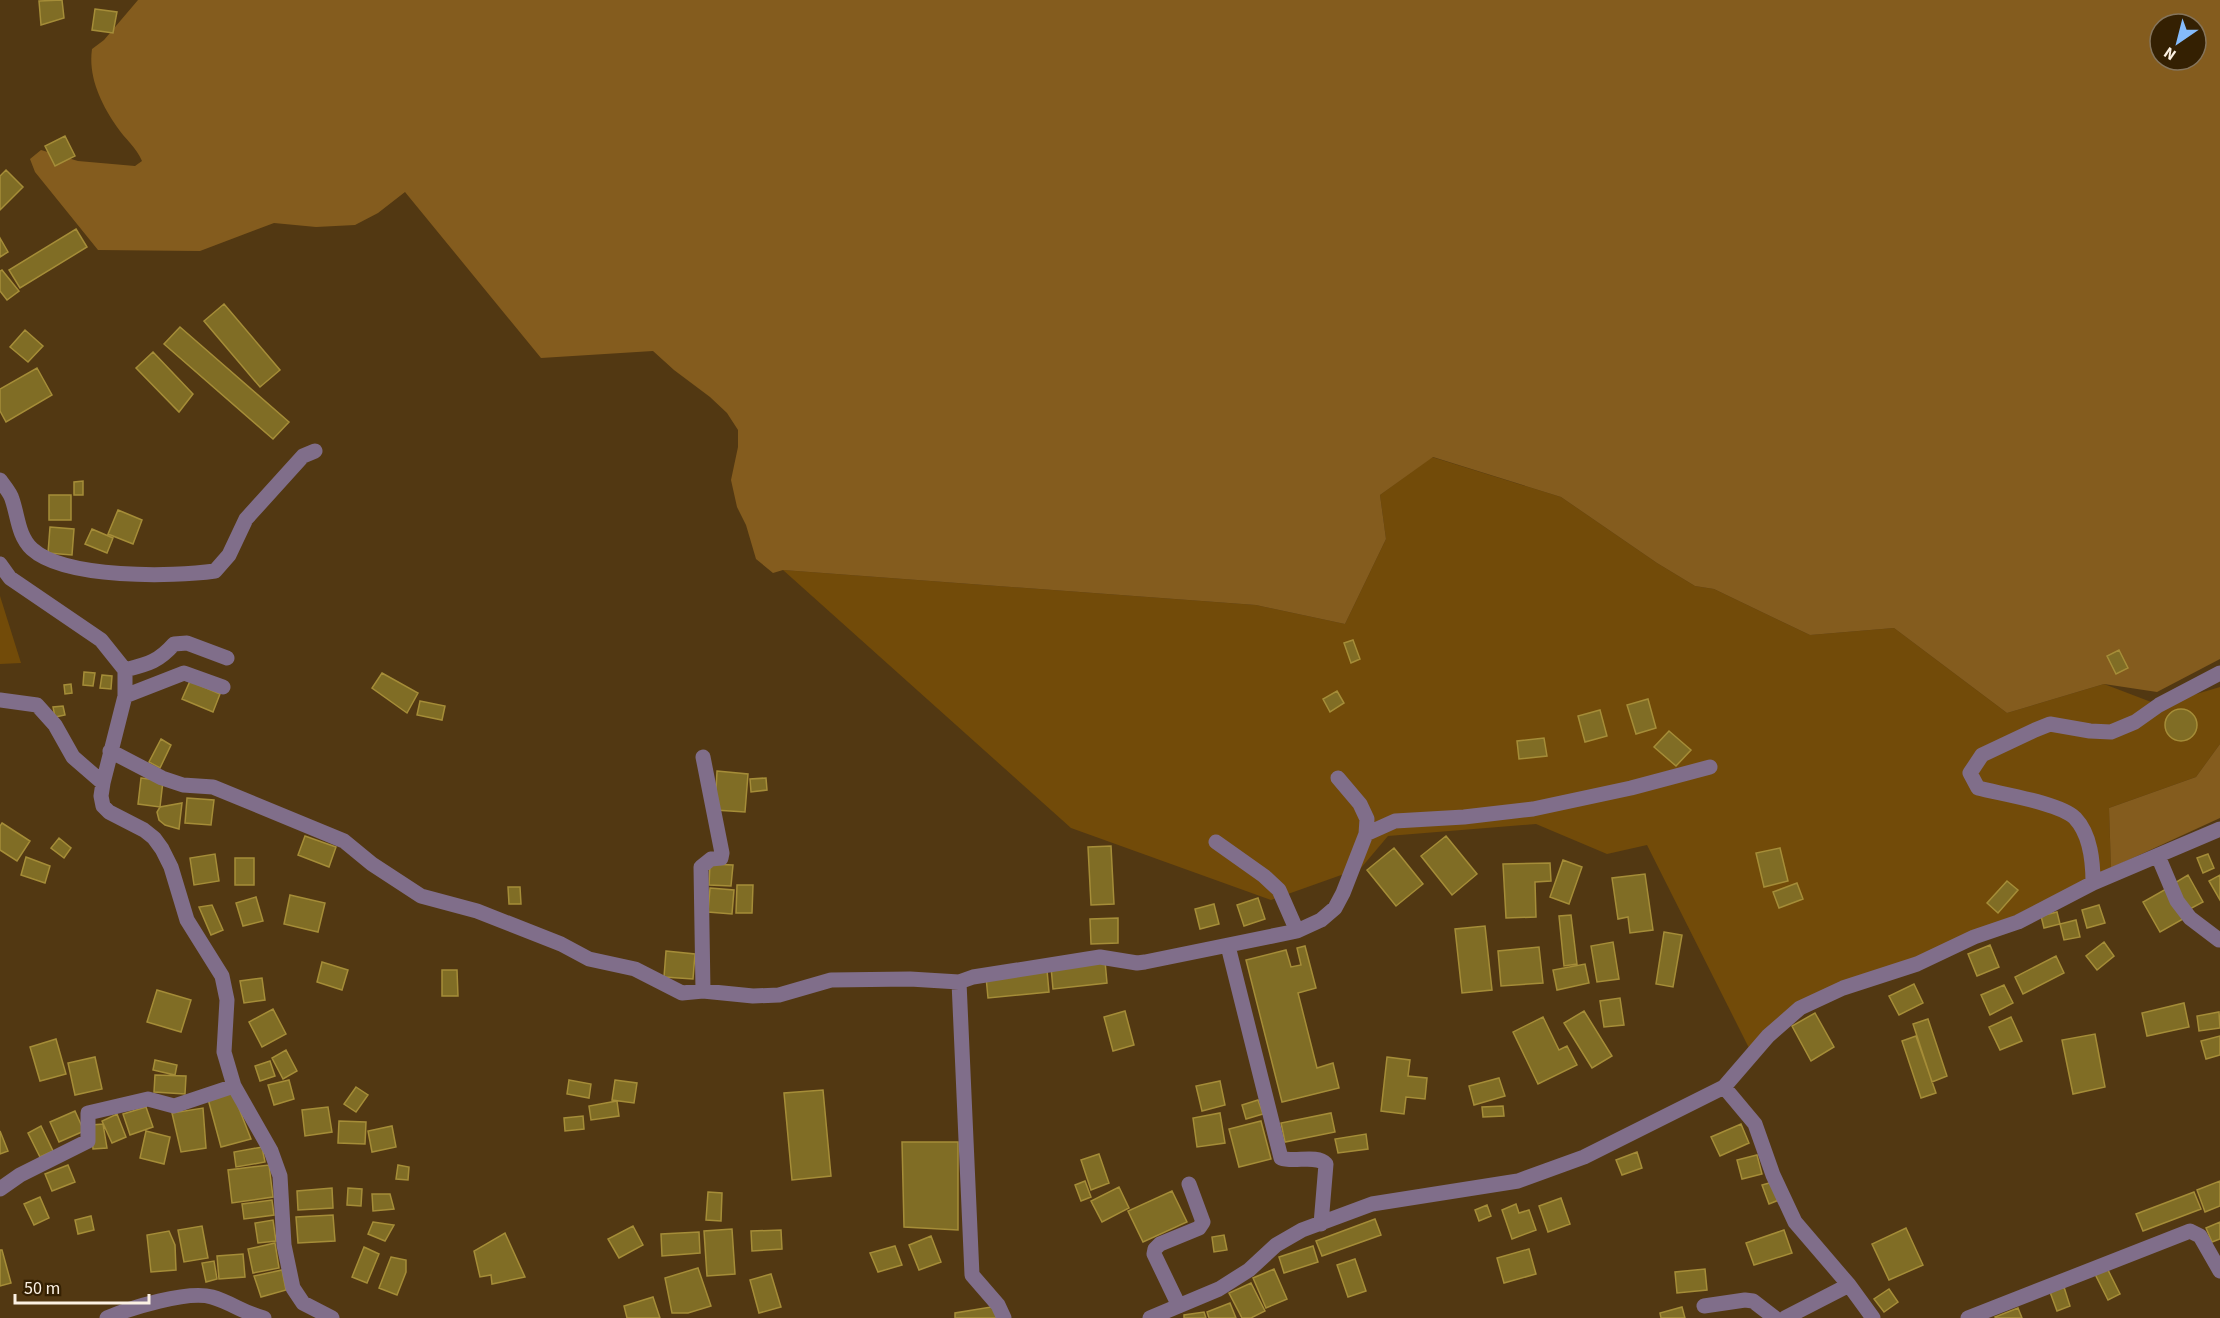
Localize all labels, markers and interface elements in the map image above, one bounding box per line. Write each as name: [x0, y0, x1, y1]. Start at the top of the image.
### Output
north arrow: [2148, 12, 2208, 72]
text: N: [2159, 41, 2181, 66]
scale bar: [15, 1267, 148, 1305]
text: 50 m: [24, 1276, 60, 1301]

